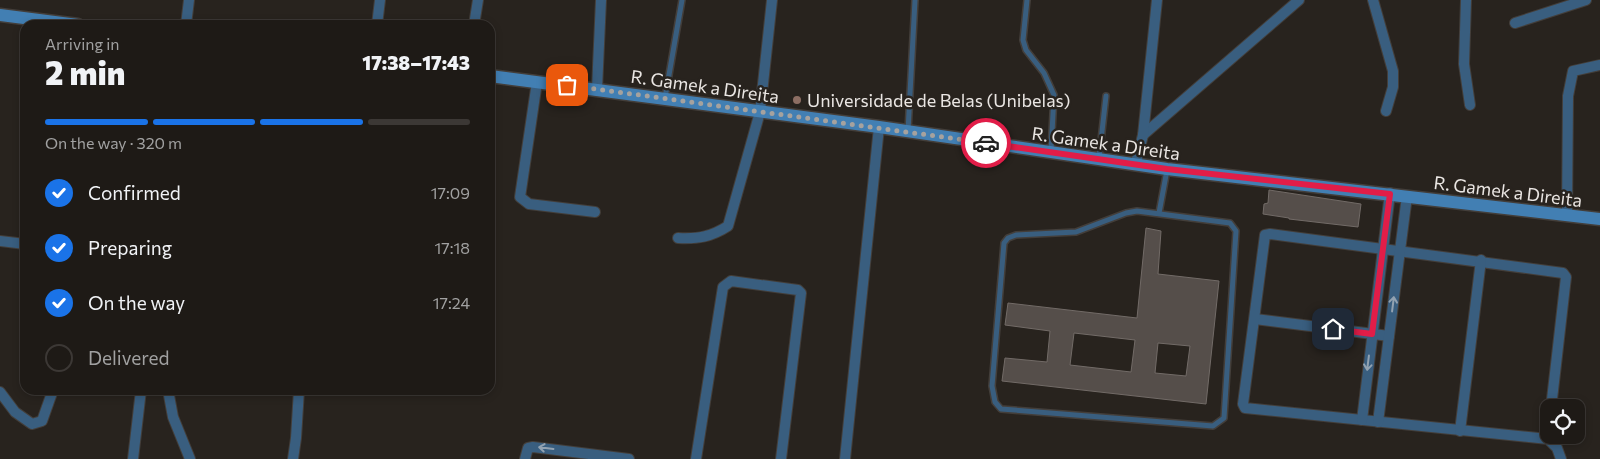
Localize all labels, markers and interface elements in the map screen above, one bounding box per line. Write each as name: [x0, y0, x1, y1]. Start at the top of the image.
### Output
text: Arriving in: [45, 34, 119, 53]
text: 17:38–17:43: [362, 51, 470, 74]
text: 2 min: [45, 52, 125, 92]
pin: [546, 64, 588, 106]
street label: R. Gamek a Direita: [630, 65, 780, 107]
icon: bag: [553, 71, 581, 99]
place label: Universidade de Belas (Unibelas): [807, 89, 1070, 111]
marker: Universidade de Belas (Unibelas): [791, 94, 803, 106]
courier: [961, 118, 1011, 168]
street label: R. Gamek a Direita: [1031, 122, 1181, 164]
icon: car: [972, 129, 1000, 157]
text: On the way · 320 m: [45, 133, 182, 152]
street label: R. Gamek a Direita: [1433, 171, 1583, 211]
icon: check: [45, 179, 73, 207]
text: Confirmed: [88, 181, 181, 204]
text: 17:09: [431, 183, 470, 202]
icon: check: [45, 234, 73, 262]
text: Preparing: [88, 236, 172, 259]
text: 17:18: [434, 238, 470, 257]
icon: check: [45, 289, 73, 317]
text: On the way: [88, 291, 185, 314]
text: 17:24: [433, 293, 470, 312]
one-way arrow: [1388, 297, 1398, 313]
pin: [1312, 308, 1354, 350]
icon: home: [1319, 315, 1347, 343]
text: Delivered: [88, 346, 169, 369]
one-way arrow: [1363, 355, 1373, 371]
map controls: [1540, 399, 1585, 444]
button: locate: [1540, 399, 1585, 444]
one-way arrow: [538, 443, 554, 453]

